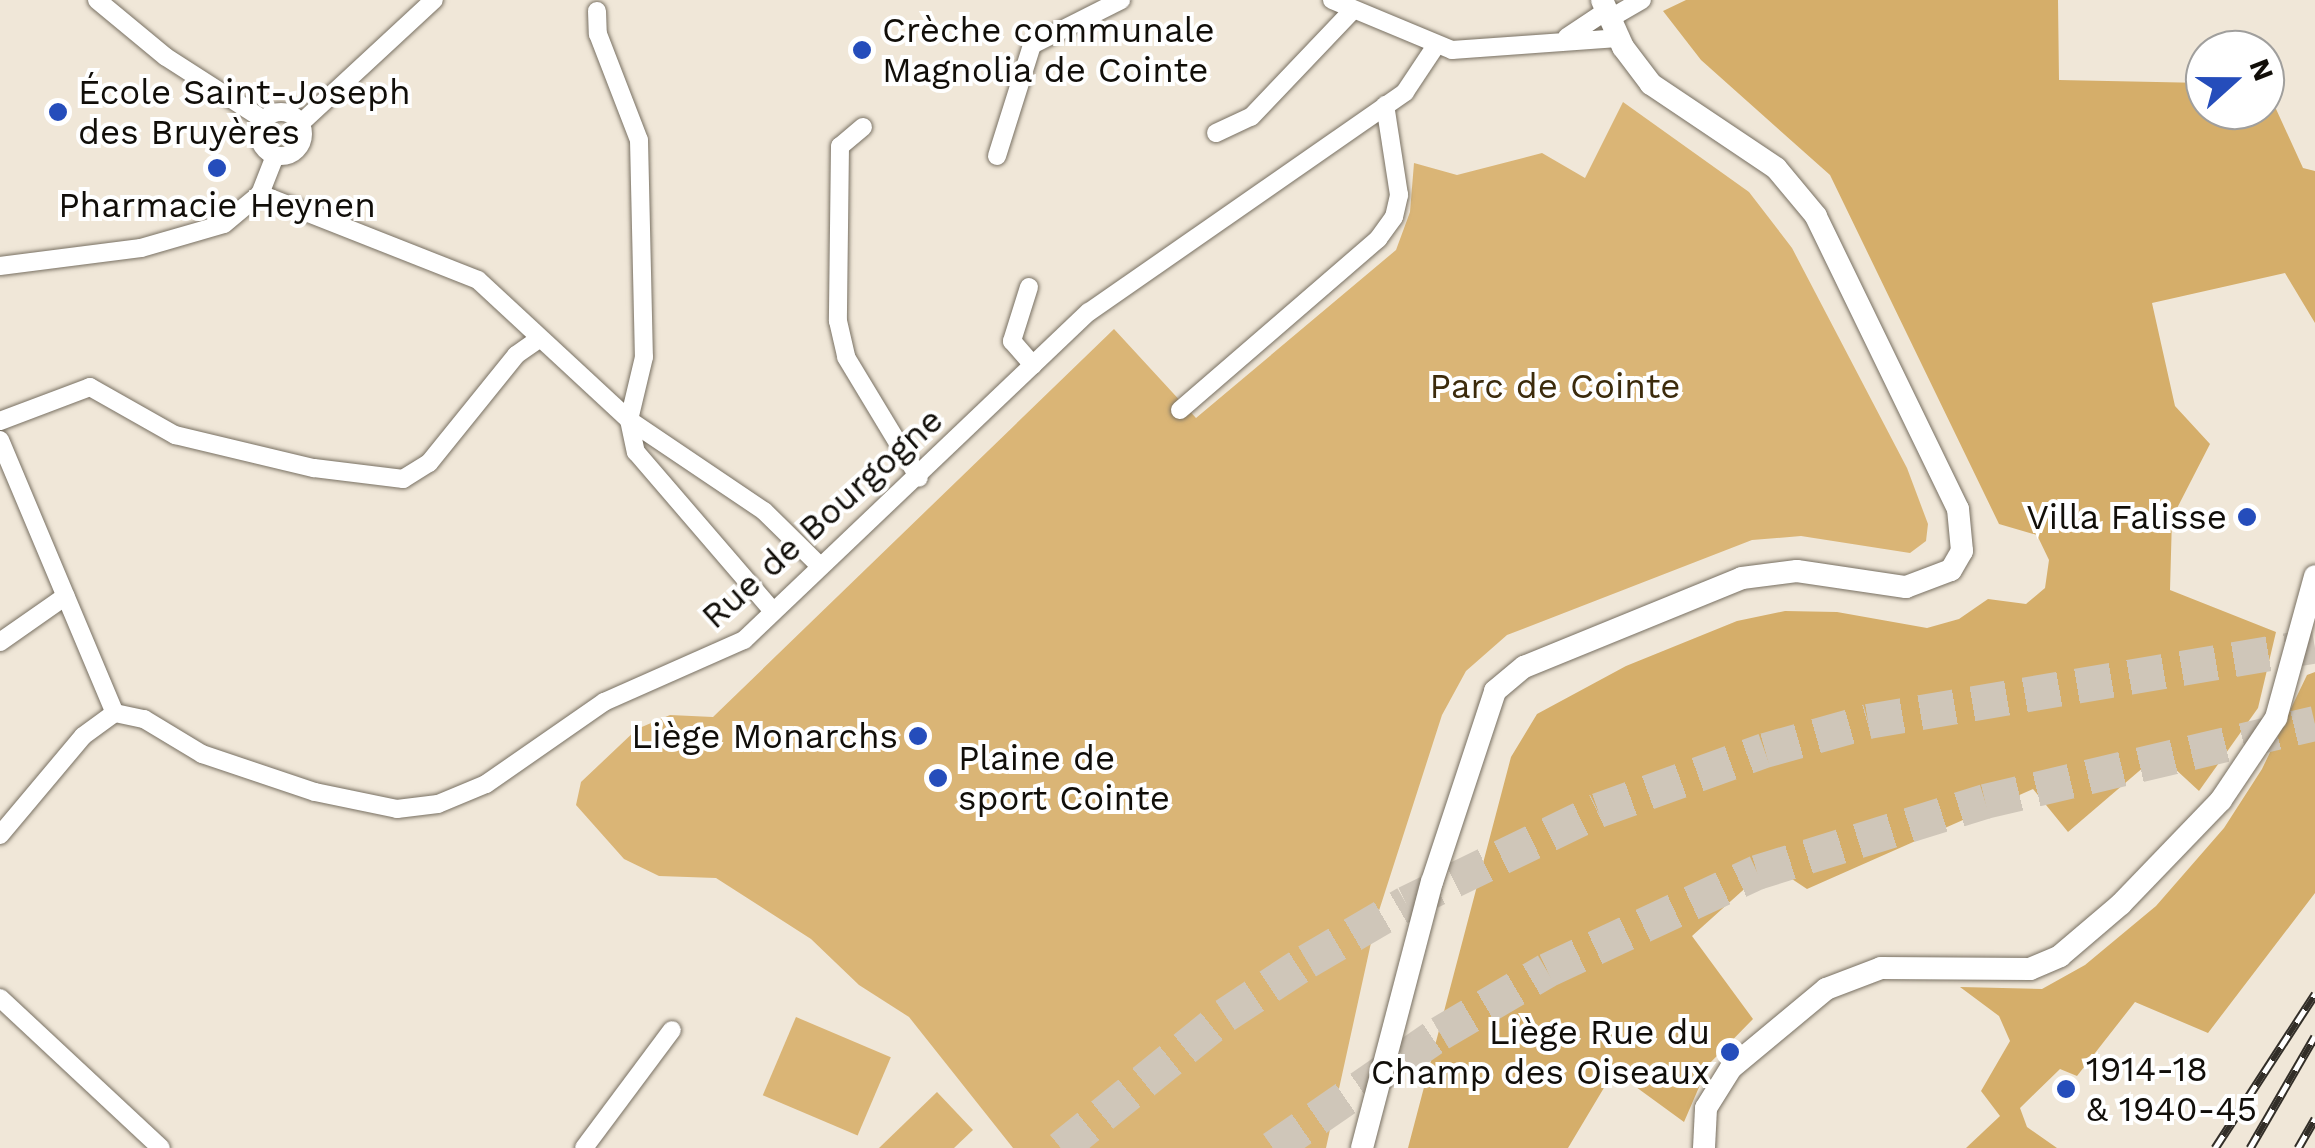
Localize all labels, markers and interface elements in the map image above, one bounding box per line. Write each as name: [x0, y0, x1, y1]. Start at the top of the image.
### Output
place label: Crèche communale Magnolia de Cointe: [882, 9, 1215, 91]
north arrow: [2185, 30, 2285, 130]
marker: Crèche communale Magnolia de Cointe: [851, 39, 873, 61]
text: N: [2242, 54, 2281, 85]
place label: École Saint-Joseph des Bruyères: [78, 71, 411, 153]
marker: École Saint-Joseph des Bruyères: [47, 101, 69, 123]
marker: Pharmacie Heynen: [206, 157, 228, 179]
place label: Pharmacie Heynen: [58, 184, 376, 226]
park label: Parc de Cointe: [1429, 365, 1681, 407]
street label: Rue de Bourgogne: [693, 399, 951, 637]
place label: Villa Falisse: [2025, 496, 2227, 538]
marker: Villa Falisse: [2236, 506, 2258, 528]
place label: Liège Monarchs: [631, 715, 898, 757]
marker: Liège Monarchs: [907, 725, 929, 747]
place label: Plaine de sport Cointe: [958, 737, 1170, 819]
marker: Plaine de sport Cointe: [927, 767, 949, 789]
place label: Liège Rue du Champ des Oiseaux: [1371, 1011, 1710, 1093]
marker: Liège Rue du Champ des Oiseaux: [1719, 1041, 1741, 1063]
place label: 1914-18 & 1940-45: [2086, 1048, 2258, 1130]
marker: 1914-18 & 1940-45: [2055, 1078, 2077, 1100]

